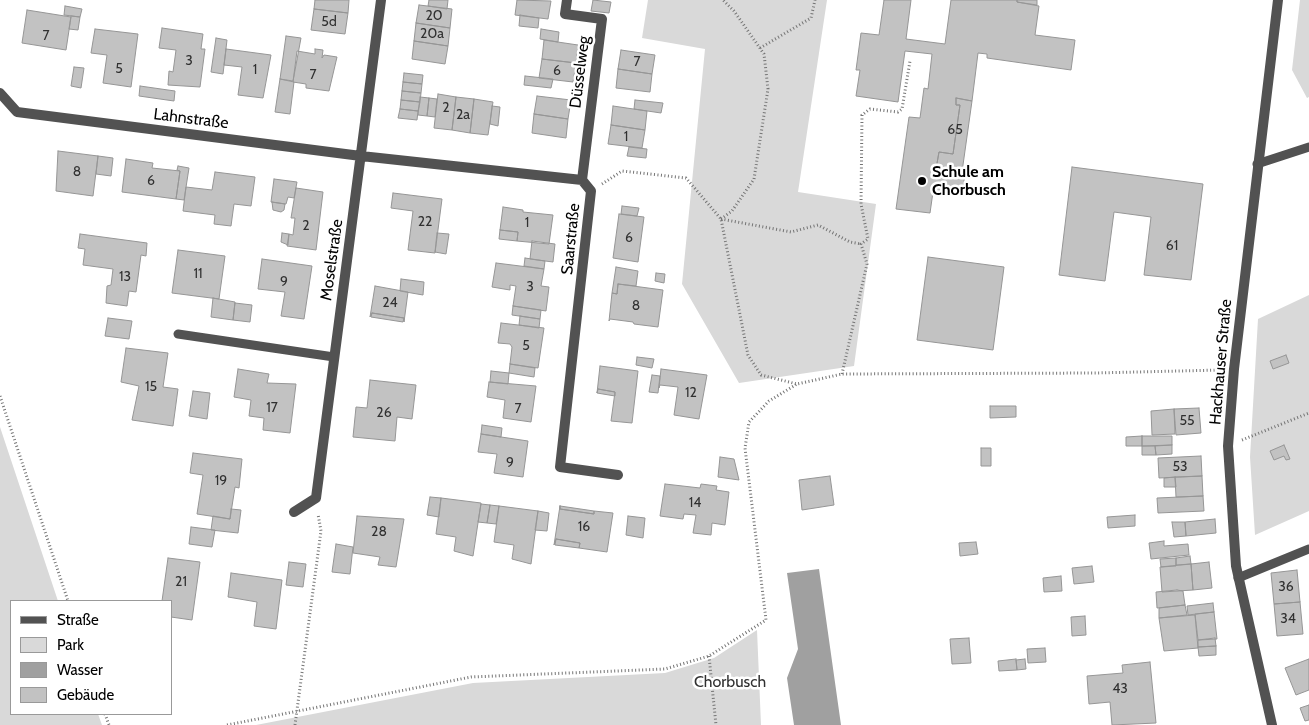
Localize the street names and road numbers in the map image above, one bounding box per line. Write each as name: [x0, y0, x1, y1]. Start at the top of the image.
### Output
street label: Düsselweg: [566, 35, 594, 109]
street label: Lahnstraße: [152, 105, 230, 133]
street label: Saarstraße: [558, 202, 584, 276]
street label: Moselstraße: [317, 218, 347, 302]
street label: Hackhauser Straße: [1206, 298, 1236, 426]

